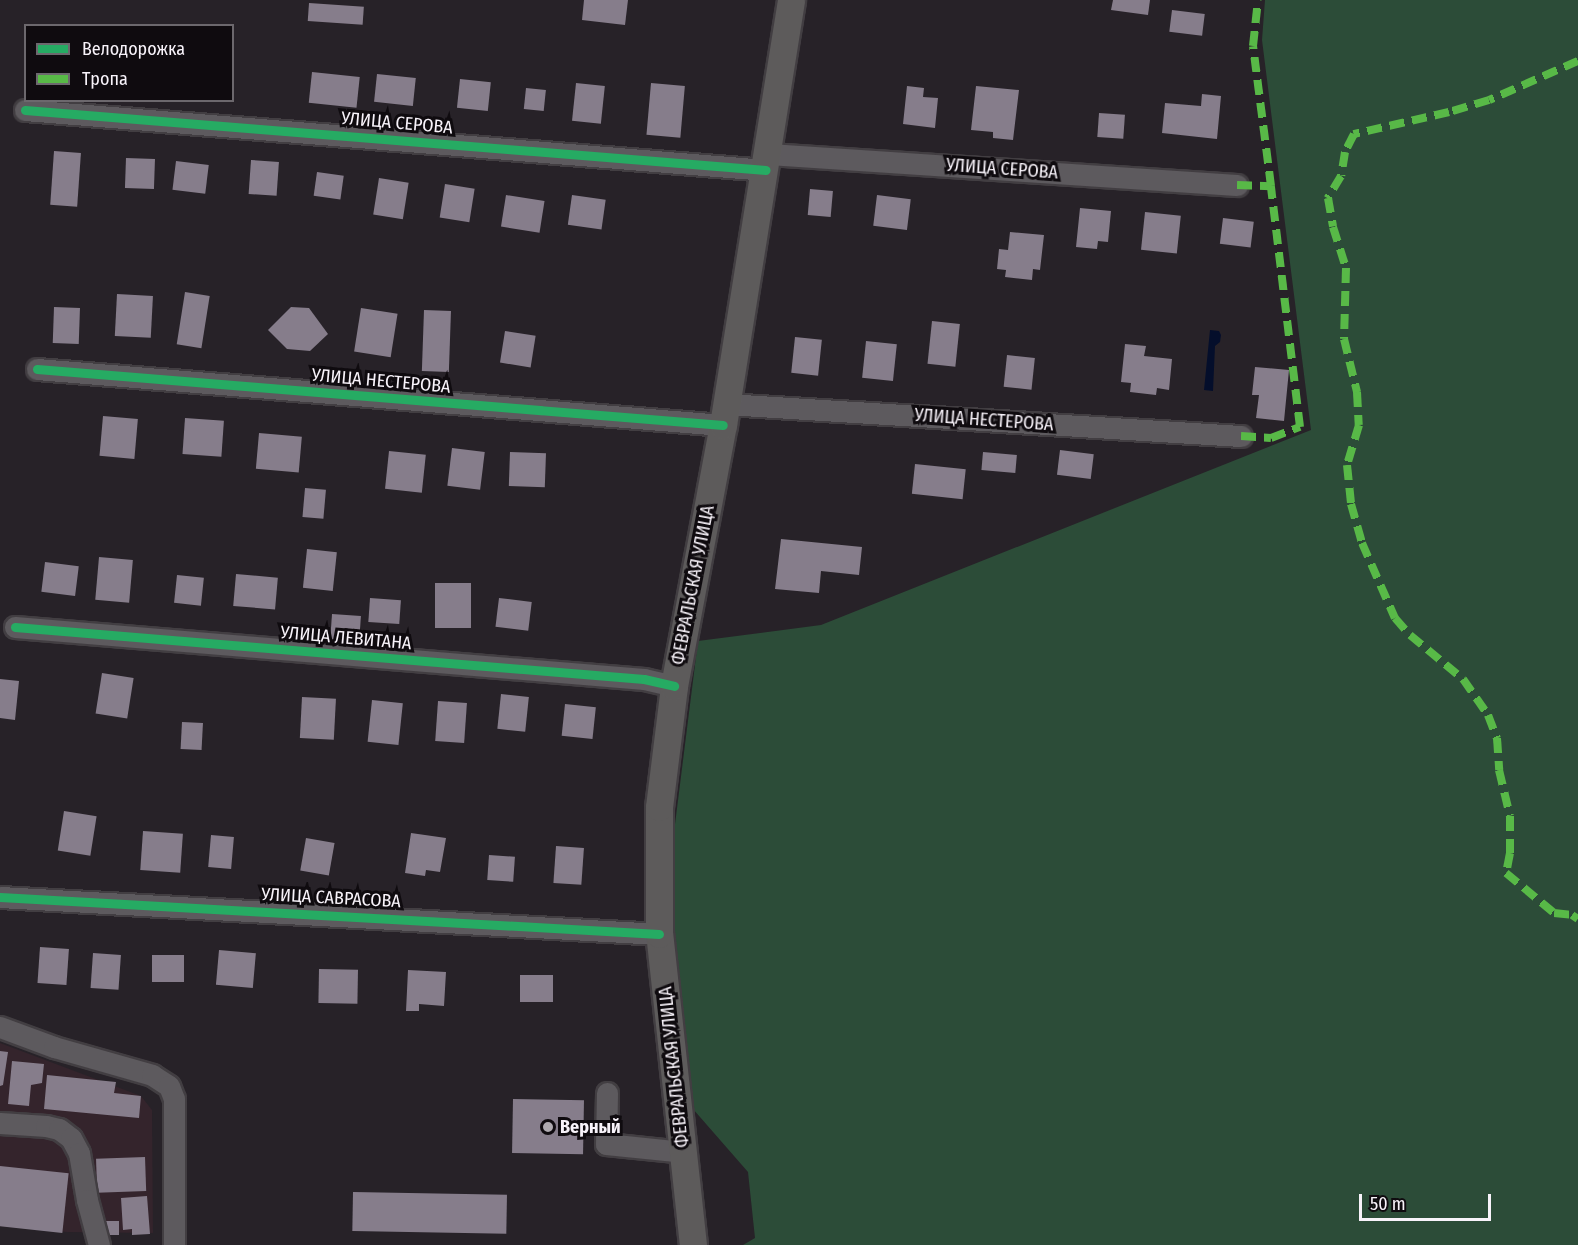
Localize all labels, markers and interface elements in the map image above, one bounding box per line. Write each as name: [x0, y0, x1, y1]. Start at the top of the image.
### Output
legend: [24, 24, 234, 102]
text: Велодорожка: [82, 38, 185, 60]
text: Тропа: [82, 68, 128, 90]
street label: УЛИЦА СЕРОВА: [340, 107, 454, 139]
street label: УЛИЦА СЕРОВА: [945, 154, 1059, 184]
street label: УЛИЦА НЕСТЕРОВА: [311, 364, 451, 398]
street label: УЛИЦА НЕСТЕРОВА: [914, 404, 1054, 436]
street label: ФЕВРАЛЬСКАЯ УЛИЦА: [667, 504, 719, 666]
street label: УЛИЦА ЛЕВИТАНА: [280, 622, 412, 654]
street label: УЛИЦА САВРАСОВА: [261, 884, 401, 912]
street label: ФЕВРАЛЬСКАЯ УЛИЦА: [655, 985, 693, 1149]
place label: Верный: [560, 1116, 621, 1138]
marker: Верный: [541, 1120, 555, 1134]
scale bar: [1362, 1182, 1494, 1220]
text: 50 m: [1370, 1193, 1406, 1215]

